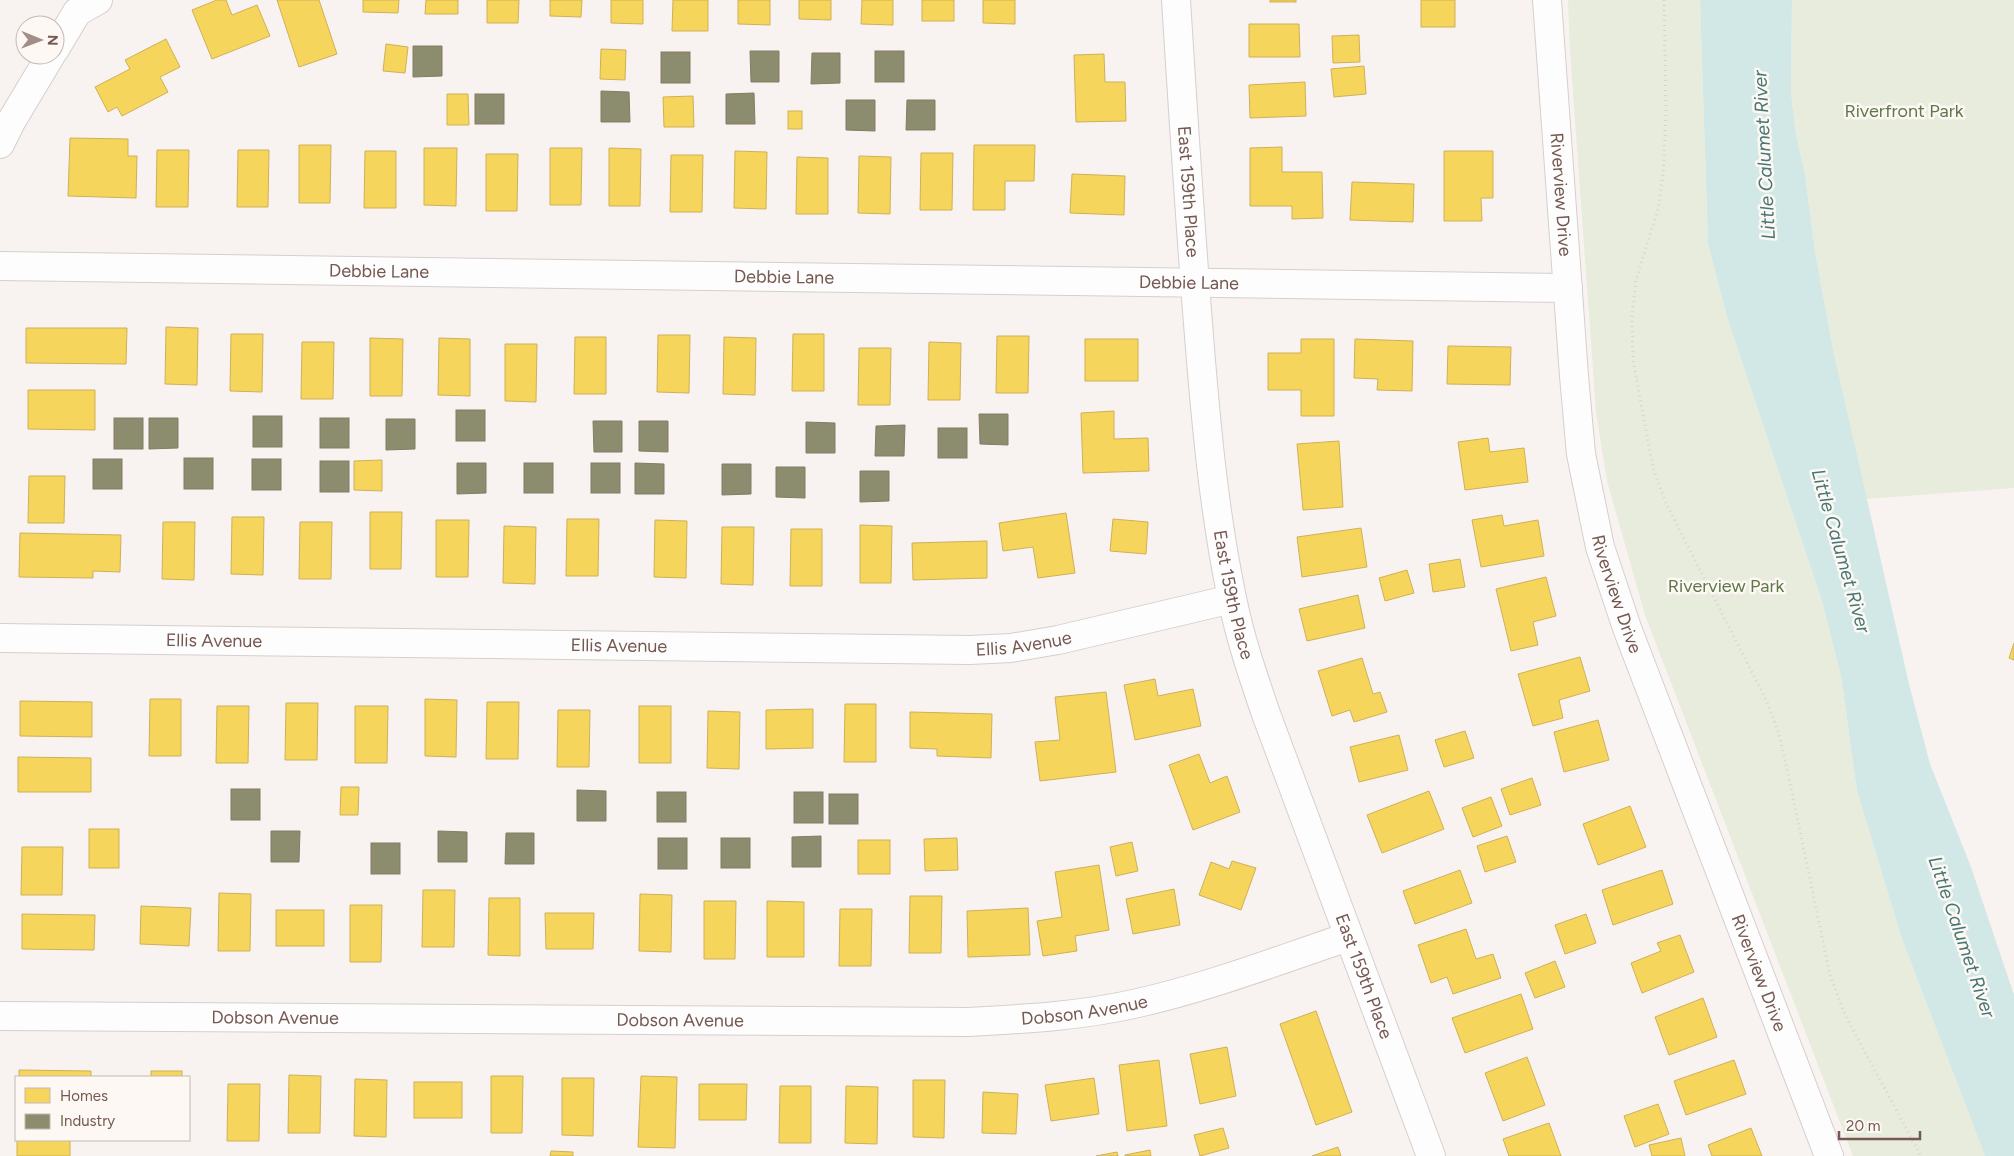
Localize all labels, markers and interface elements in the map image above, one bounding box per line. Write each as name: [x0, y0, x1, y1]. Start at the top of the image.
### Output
north arrow: [15, 15, 65, 65]
text: N: [44, 35, 61, 46]
water label: Little Calumet River: [1748, 69, 1780, 240]
park label: Riverfront Park: [1844, 100, 1964, 122]
street label: East 159th Place: [1173, 125, 1204, 258]
street label: Riverview Drive: [1546, 132, 1576, 257]
street label: Debbie Lane: [329, 260, 429, 283]
street label: Debbie Lane: [734, 265, 834, 289]
street label: Debbie Lane: [1139, 271, 1239, 294]
water label: Little Calumet River: [1807, 466, 1876, 636]
street label: East 159th Place: [1209, 528, 1258, 662]
street label: Riverview Drive: [1587, 533, 1647, 657]
park label: Riverview Park: [1668, 575, 1784, 597]
street label: Ellis Avenue: [975, 626, 1074, 661]
street label: Ellis Avenue: [166, 629, 263, 652]
street label: Ellis Avenue: [571, 634, 668, 657]
water label: Little Calumet River: [1924, 853, 2001, 1021]
street label: East 159th Place: [1331, 911, 1397, 1042]
street label: Riverview Drive: [1727, 911, 1791, 1035]
street label: Dobson Avenue: [1020, 990, 1150, 1030]
street label: Dobson Avenue: [211, 1006, 339, 1029]
street label: Dobson Avenue: [616, 1009, 744, 1032]
legend: [15, 1076, 190, 1141]
text: Homes: [60, 1087, 108, 1105]
scale bar: [1839, 1108, 1920, 1140]
text: Industry: [60, 1112, 115, 1130]
text: 20 m: [1846, 1117, 1880, 1135]

